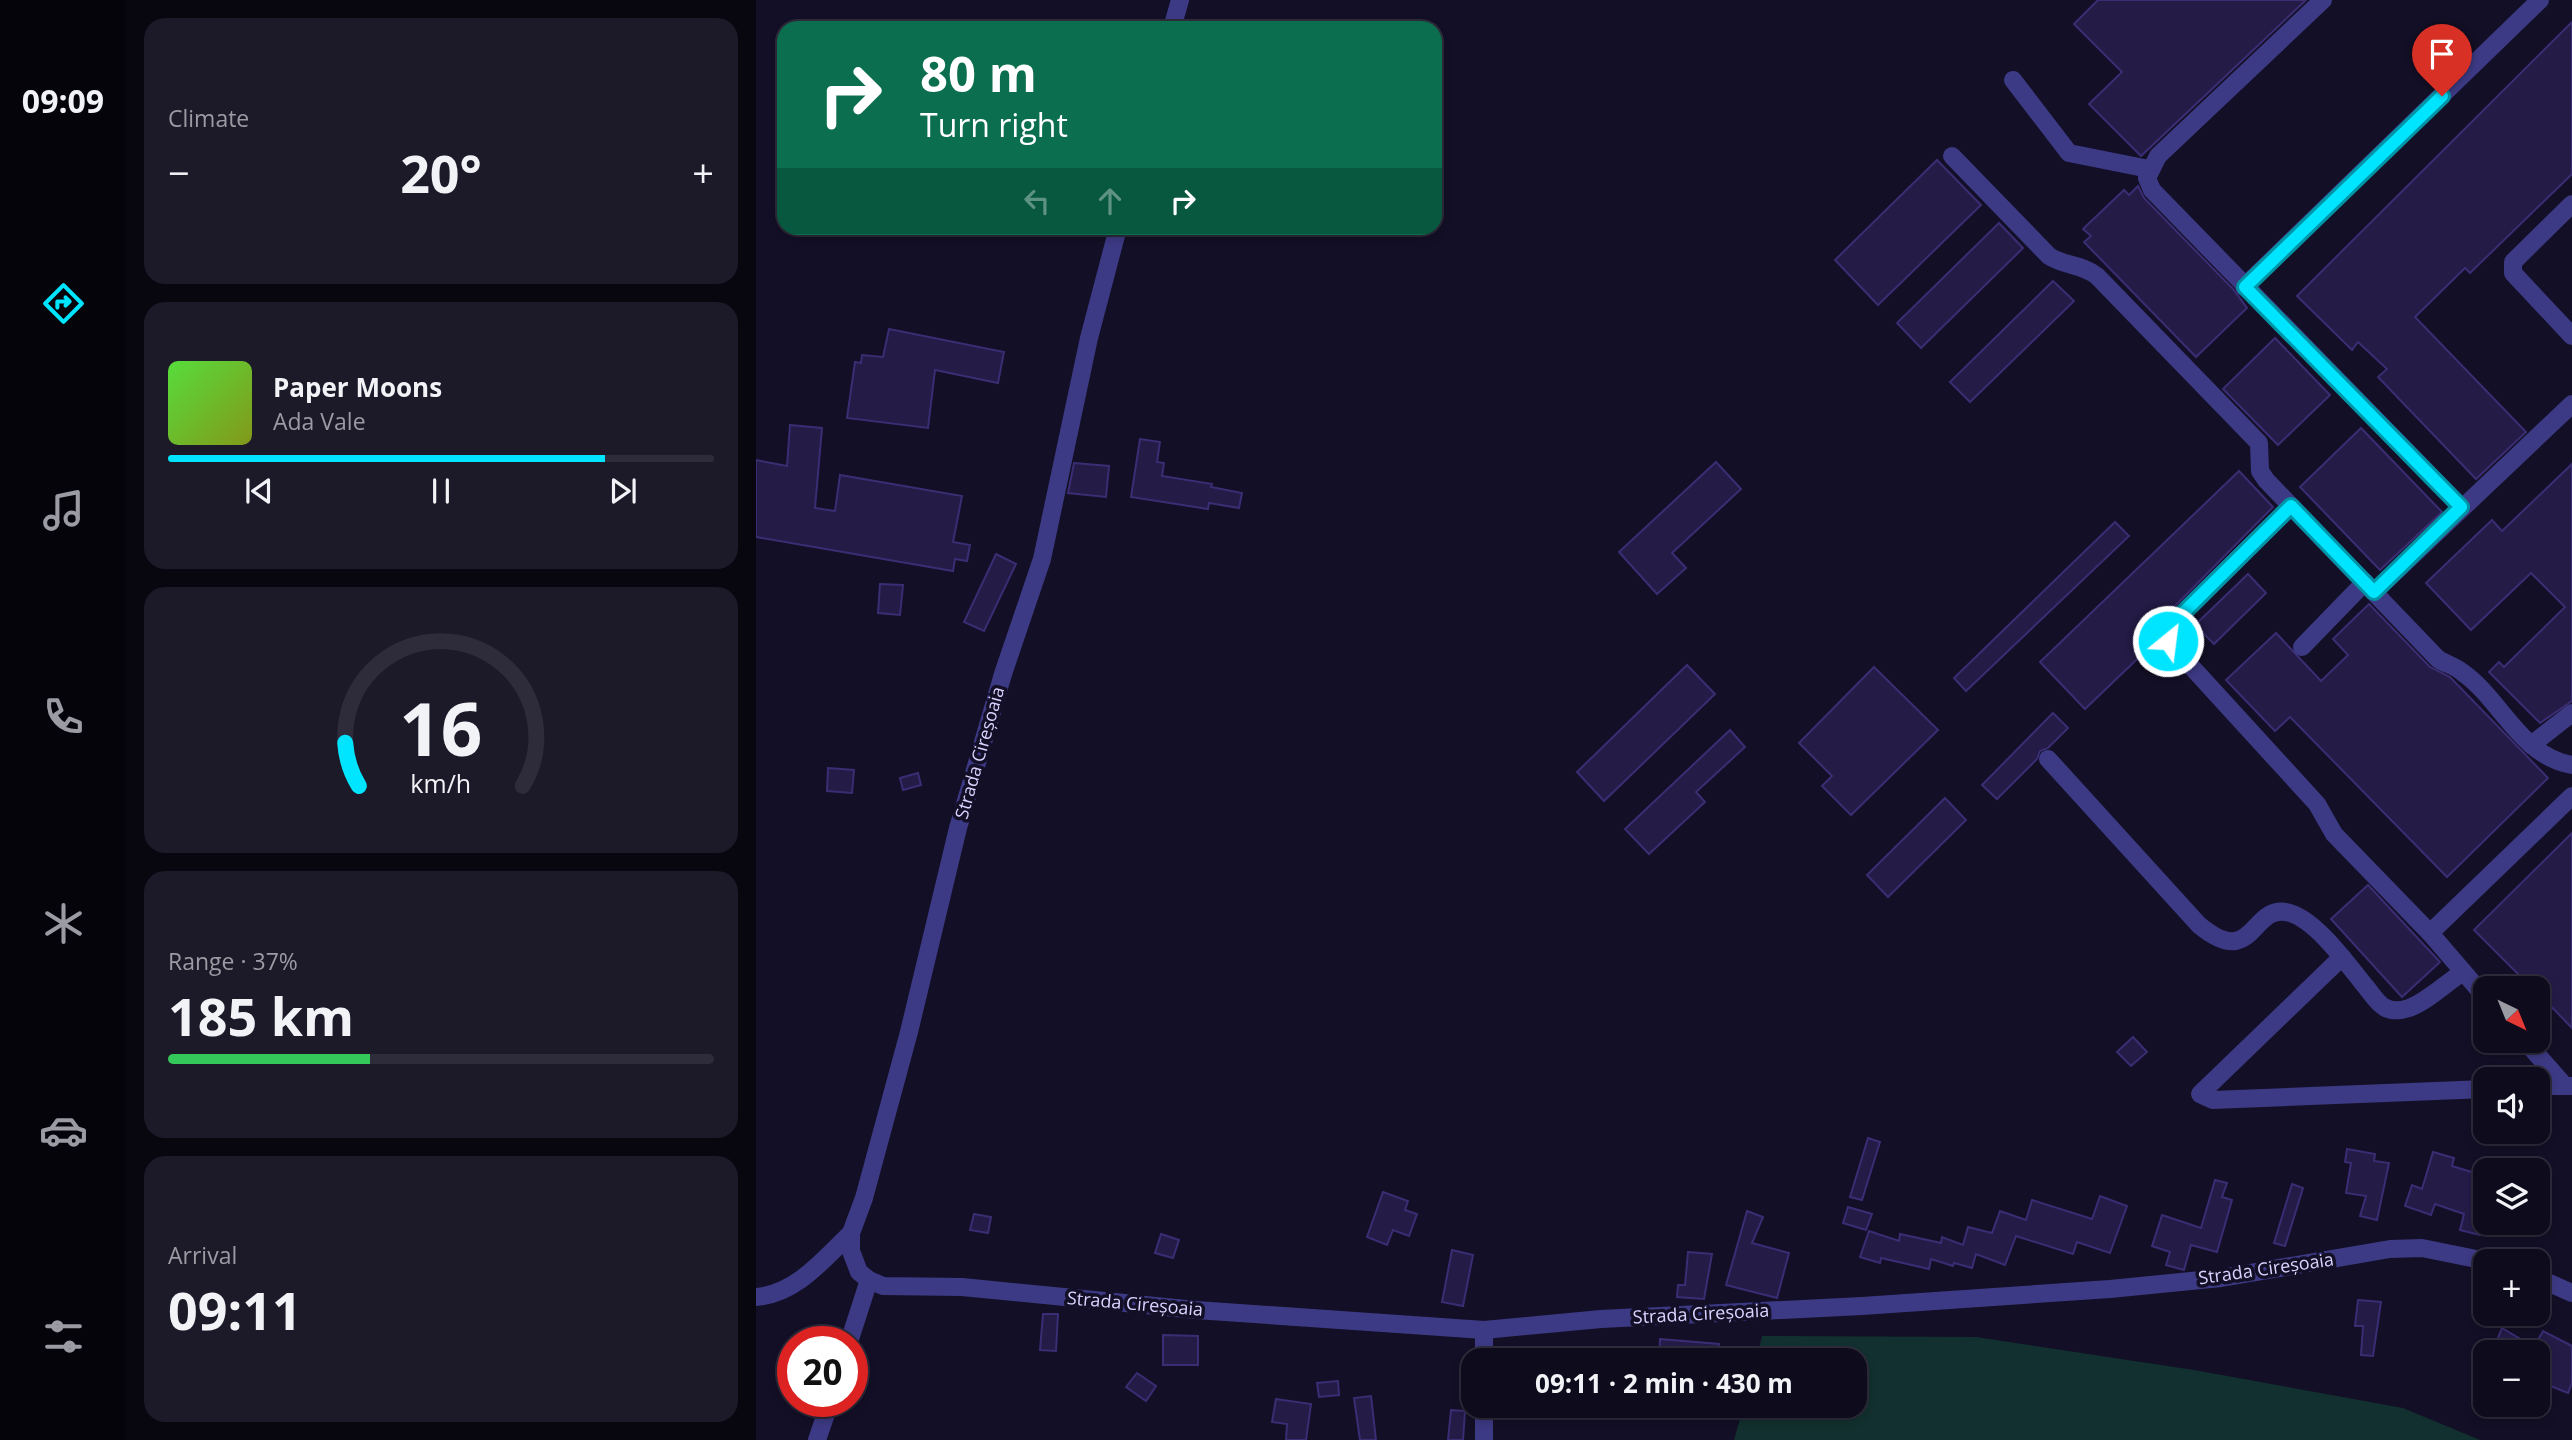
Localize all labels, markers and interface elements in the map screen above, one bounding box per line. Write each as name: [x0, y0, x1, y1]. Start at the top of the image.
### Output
pin: [2412, 24, 2472, 96]
icon: arrive: [2423, 35, 2461, 73]
text: 80 m: [920, 40, 1037, 106]
icon: right: [805, 49, 896, 140]
text: 09:09: [22, 79, 104, 122]
text: Climate: [168, 102, 249, 134]
text: Turn right: [920, 103, 1068, 146]
text: 20°: [400, 137, 482, 208]
text: −: [168, 146, 190, 198]
text: +: [692, 146, 714, 198]
icon: left: [1018, 182, 1056, 220]
icon: ahead: [1091, 182, 1129, 220]
icon: right: [1164, 182, 1202, 220]
icon: directions: [39, 279, 88, 328]
text: Paper Moons: [273, 369, 442, 405]
text: Ada Vale: [273, 405, 366, 437]
icon: previous: [240, 472, 278, 510]
icon: pause: [422, 472, 460, 510]
icon: next: [604, 472, 642, 510]
icon: music: [39, 486, 88, 535]
position arrow: [2131, 604, 2205, 678]
text: 16: [399, 678, 483, 777]
street label: Strada Cireșoaia: [949, 684, 1009, 822]
icon: phone: [39, 692, 88, 741]
text: km/h: [411, 766, 471, 800]
icon: climate: [39, 899, 88, 948]
text: Range · 37%: [168, 945, 298, 977]
north arrow: [2473, 976, 2550, 1054]
map controls: [2473, 976, 2550, 1417]
text: 185 km: [168, 980, 354, 1051]
button: sound: [2473, 1067, 2550, 1144]
icon: car: [39, 1106, 88, 1155]
button: layers: [2473, 1158, 2550, 1235]
text: Arrival: [168, 1239, 237, 1271]
street label: Strada Cireșoaia: [2197, 1247, 2335, 1289]
button: +: [2473, 1249, 2550, 1326]
text: 09:11: [168, 1274, 302, 1345]
street label: Strada Cireșoaia: [1066, 1285, 1204, 1321]
street label: Strada Cireșoaia: [1632, 1297, 1770, 1329]
icon: filters: [39, 1312, 88, 1361]
speed limit sign: 20: [777, 1326, 868, 1417]
button: −: [2473, 1340, 2550, 1417]
text: 09:11 · 2 min · 430 m: [1535, 1365, 1793, 1401]

